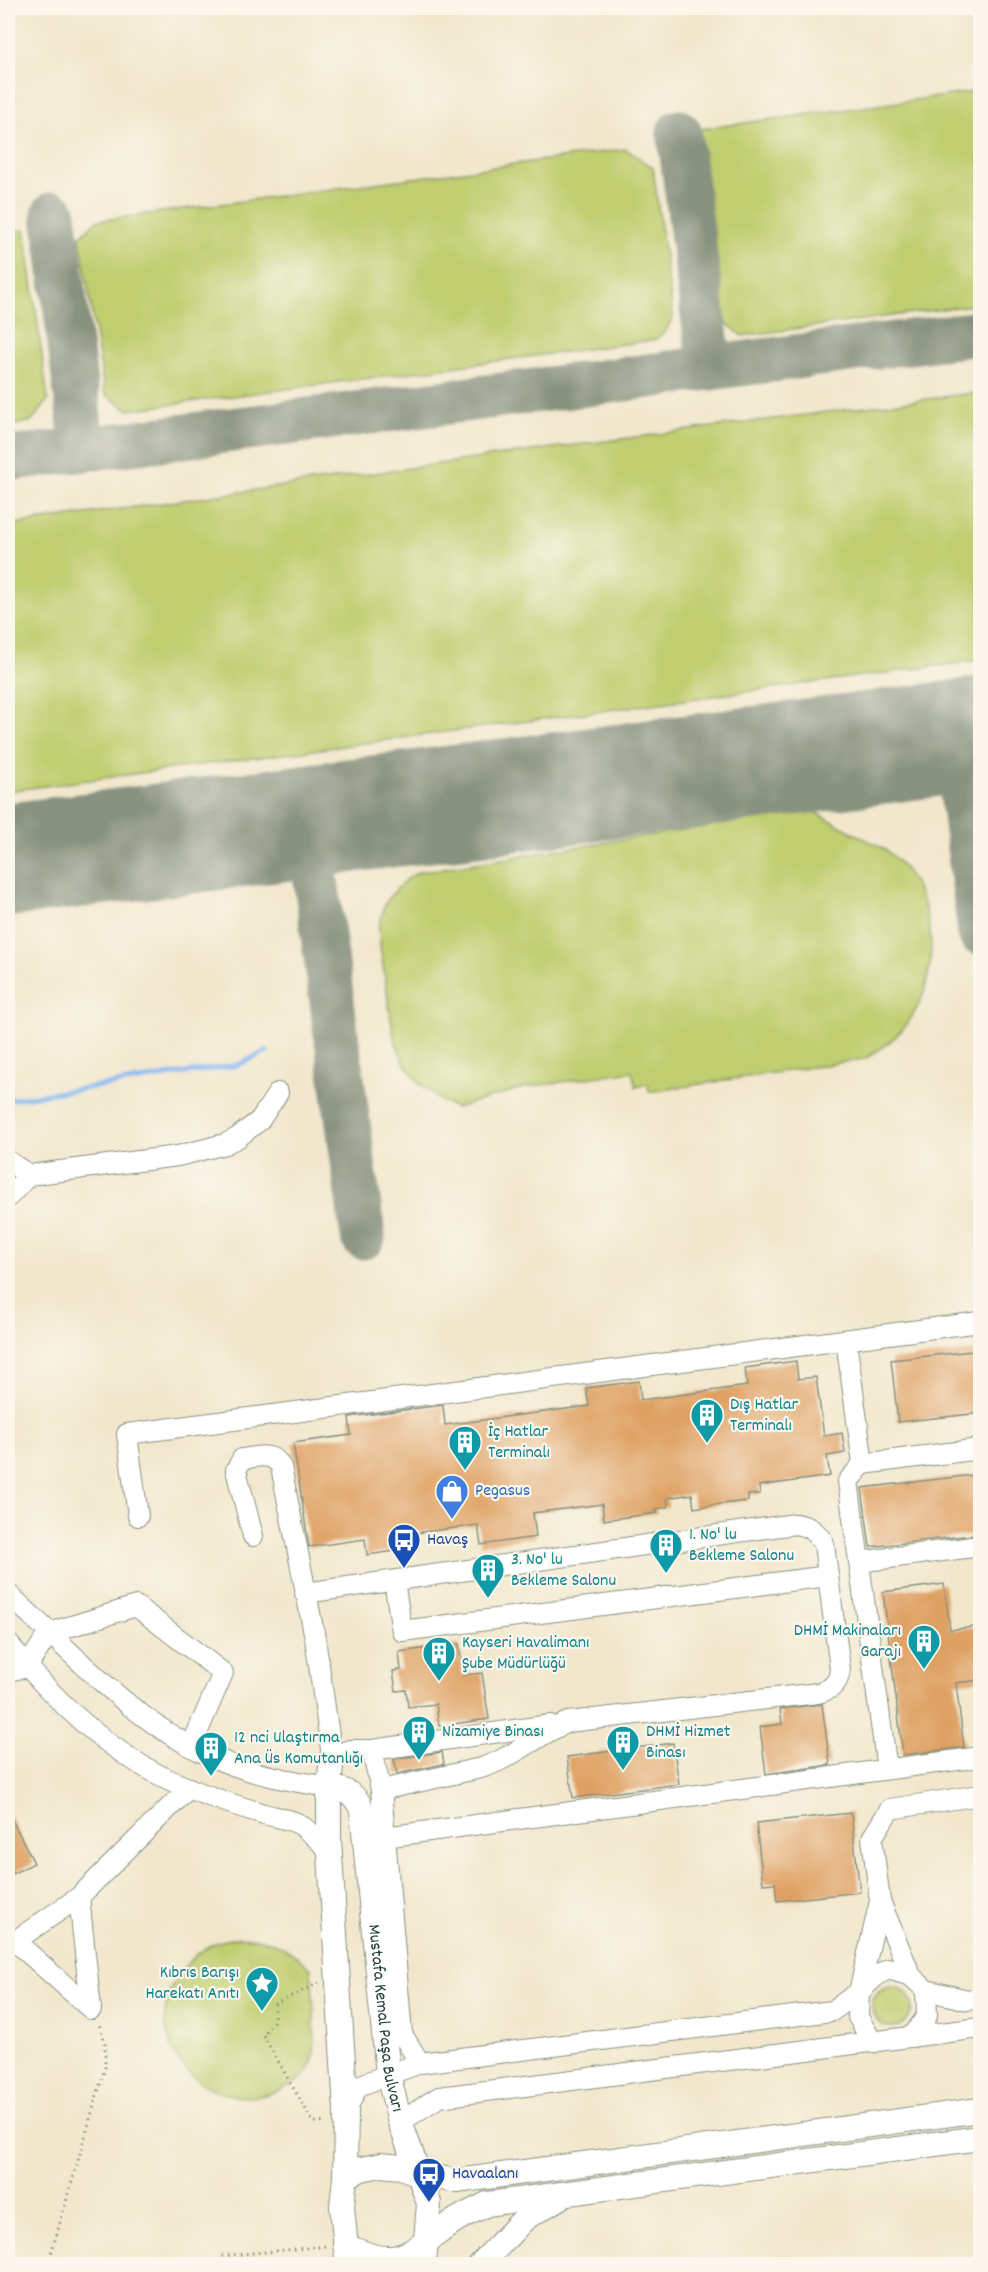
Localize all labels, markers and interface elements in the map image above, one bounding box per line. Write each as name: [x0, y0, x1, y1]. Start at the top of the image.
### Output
place label: Dış Hatlar Terminalı: [730, 1393, 799, 1439]
building icon: Dış Hatlar Terminalı: [689, 1397, 725, 1444]
place label: İç Hatlar Terminalı: [488, 1420, 550, 1466]
building icon: İç Hatlar Terminalı: [447, 1424, 483, 1471]
shop icon: Pegasus: [434, 1473, 470, 1520]
place label: Pegasus: [475, 1479, 530, 1504]
bus stop icon: Havaş: [386, 1522, 422, 1569]
place label: 1. No' lu Bekleme Salonu: [689, 1523, 794, 1569]
building icon: 1. No' lu Bekleme Salonu: [648, 1527, 684, 1574]
place label: Havaş: [427, 1528, 469, 1553]
place label: 3. No' lu Bekleme Salonu: [511, 1548, 616, 1594]
building icon: 3. No' lu Bekleme Salonu: [470, 1552, 506, 1599]
place label: DHMİ Makinaları Garajı: [794, 1619, 901, 1665]
building icon: DHMİ Makinaları Garajı: [906, 1623, 942, 1670]
place label: Kayseri Havalimanı Şube Müdürlüğü: [462, 1631, 589, 1677]
building icon: Kayseri Havalimanı Şube Müdürlüğü: [421, 1635, 457, 1682]
building icon: Nizamiye Binası: [401, 1714, 437, 1761]
place label: Nizamiye Binası: [442, 1720, 544, 1745]
place label: DHMİ Hizmet Binası: [646, 1720, 731, 1766]
building icon: DHMİ Hizmet Binası: [605, 1724, 641, 1771]
place label: 12 nci Ulaştırma Ana Üs Komutanlığı: [234, 1726, 363, 1772]
building icon: 12 nci Ulaştırma Ana Üs Komutanlığı: [193, 1730, 229, 1777]
street label: Mustafa Kemal Paşa Bulvarı: [361, 1923, 410, 2115]
place label: Kıbrıs Barışı Harekatı Anıtı: [145, 1961, 239, 2007]
place icon: Kıbrıs Barışı Harekatı Anıtı: [244, 1965, 280, 2012]
bus stop icon: Havaalanı: [411, 2156, 447, 2203]
place label: Havaalanı: [452, 2162, 518, 2187]

